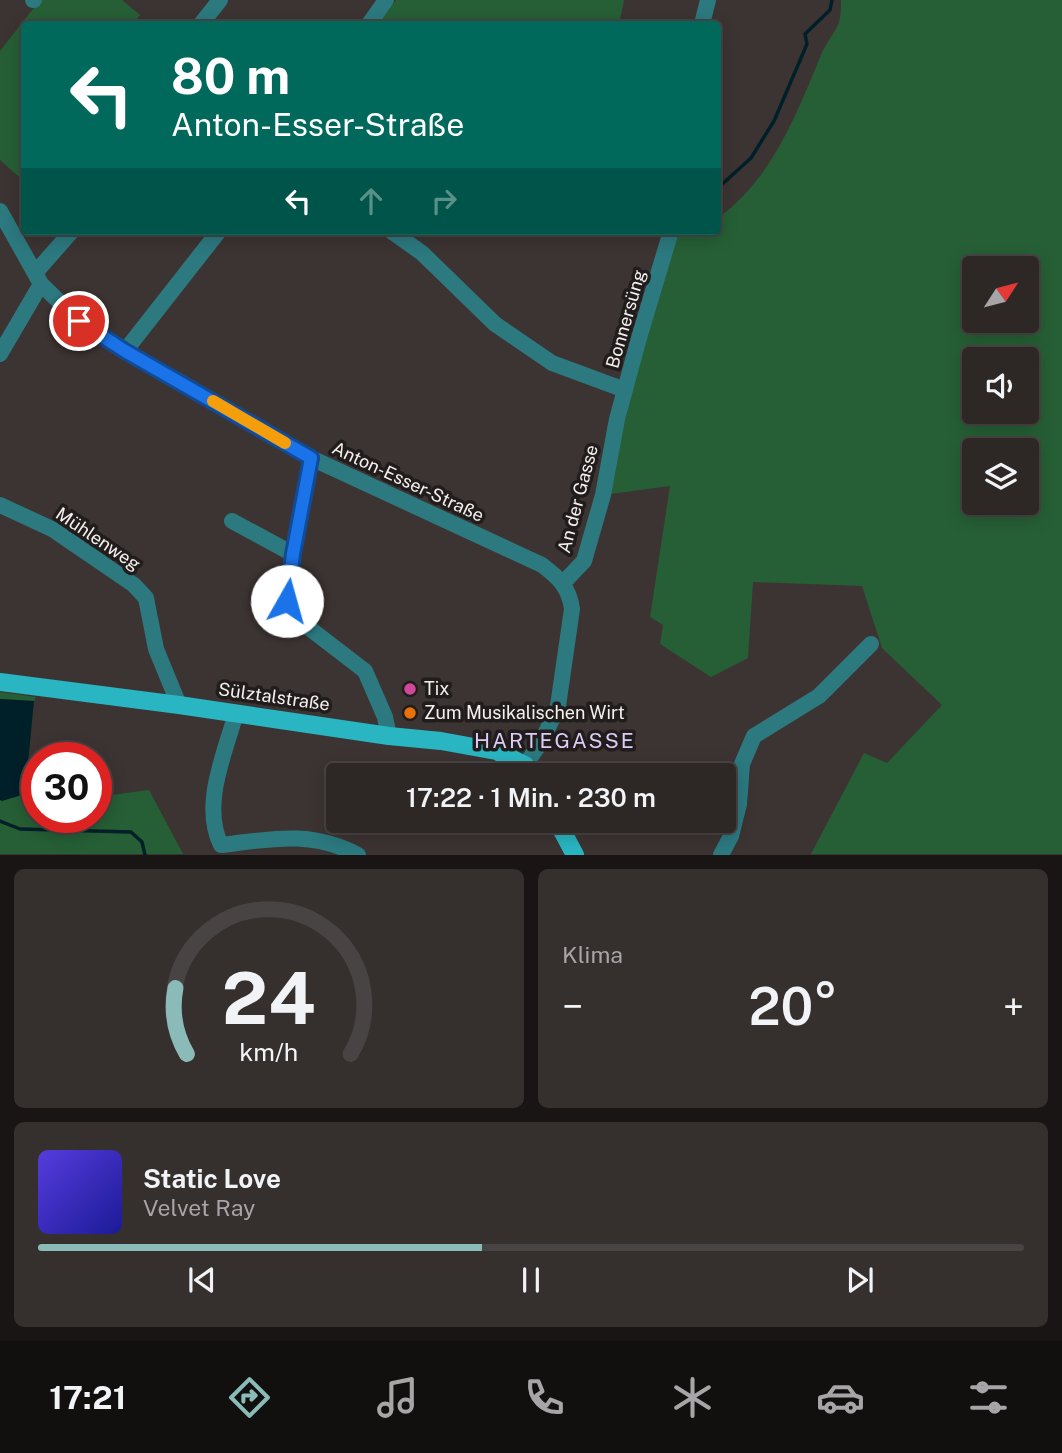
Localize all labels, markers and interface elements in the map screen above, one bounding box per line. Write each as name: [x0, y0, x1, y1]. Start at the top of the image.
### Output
text: 80 m: [171, 47, 290, 105]
icon: left: [56, 49, 147, 140]
text: Anton-Esser-Straße: [171, 106, 464, 143]
icon: left: [279, 182, 317, 220]
icon: ahead: [352, 182, 390, 220]
icon: right: [425, 182, 463, 220]
north arrow: [962, 256, 1040, 332]
map controls: [962, 256, 1039, 515]
street label: Bonnersüng: [601, 267, 650, 371]
pin: [49, 291, 109, 351]
icon: arrive: [60, 302, 98, 340]
button: sound: [962, 347, 1039, 424]
street label: Anton-Esser-Straße: [329, 437, 487, 526]
button: layers: [962, 438, 1039, 515]
street label: An der Gasse: [553, 442, 602, 555]
street label: Mühlenweg: [52, 503, 145, 575]
position arrow: [250, 564, 324, 638]
street label: Sülztalstraße: [217, 678, 331, 715]
place label: Tix: [424, 678, 449, 699]
marker: Tix: [402, 681, 418, 697]
place label: Zum Musikalischen Wirt: [424, 702, 625, 723]
marker: Zum Musikalischen Wirt: [402, 705, 418, 721]
district label: HARTEGASSE: [474, 728, 636, 753]
speed limit sign: 30: [21, 742, 112, 833]
text: 17:22 · 1 Min. · 230 m: [406, 782, 656, 813]
text: Klima: [562, 941, 623, 968]
text: 24: [222, 956, 316, 1041]
text: 20°: [748, 976, 838, 1037]
text: −: [562, 984, 583, 1029]
text: +: [1003, 984, 1024, 1029]
text: km/h: [240, 1037, 298, 1067]
text: Static Love: [143, 1163, 281, 1194]
text: Velvet Ray: [143, 1194, 255, 1221]
icon: previous: [183, 1261, 221, 1299]
icon: pause: [512, 1261, 550, 1299]
icon: next: [841, 1261, 879, 1299]
icon: directions: [225, 1373, 274, 1422]
icon: music: [373, 1373, 422, 1422]
icon: phone: [520, 1373, 569, 1422]
icon: climate: [668, 1373, 717, 1422]
icon: car: [816, 1373, 865, 1422]
icon: filters: [964, 1373, 1013, 1422]
text: 17:21: [49, 1379, 126, 1416]

